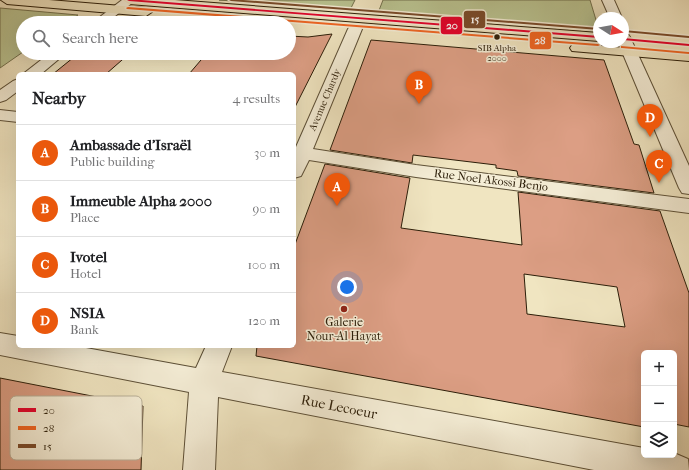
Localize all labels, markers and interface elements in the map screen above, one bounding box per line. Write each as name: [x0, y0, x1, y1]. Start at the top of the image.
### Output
line badge: 15: [463, 10, 486, 29]
north arrow: [593, 12, 629, 48]
text: 15: [471, 13, 480, 26]
search box: [16, 16, 296, 60]
line badge: 20: [440, 16, 463, 35]
text: 20: [446, 19, 458, 32]
icon: search: [30, 27, 52, 49]
text: Search here: [62, 29, 138, 47]
line badge: 28: [529, 31, 552, 50]
marker: SIB Alpha 2000: [492, 32, 502, 42]
text: 28: [534, 34, 546, 47]
place label: SIB Alpha 2000: [478, 43, 517, 63]
street label: Avenue Chardy: [306, 67, 344, 134]
pin: B: [406, 71, 432, 104]
text: Nearby: [32, 88, 86, 108]
text: 4 results: [233, 91, 280, 106]
pin: D: [637, 104, 663, 137]
text: Ambassade d'Israël: [70, 136, 191, 154]
text: A: [41, 145, 49, 160]
text: 30 m: [254, 145, 280, 160]
pin: C: [646, 150, 672, 183]
text: Public building: [70, 154, 155, 169]
street label: Rue Noel Akossi Benjo: [433, 166, 549, 194]
pin: A: [324, 173, 350, 206]
text: Immeuble Alpha 2000: [70, 192, 212, 210]
text: B: [41, 201, 49, 216]
text: 90 m: [252, 201, 280, 216]
text: Place: [70, 210, 100, 225]
text: Ivotel: [70, 248, 107, 266]
text: C: [41, 257, 49, 272]
text: 100 m: [247, 257, 280, 272]
text: Hotel: [70, 266, 101, 281]
your location: [337, 277, 357, 297]
text: NSIA: [70, 304, 105, 322]
marker: Galerie Nour-Al Hayat: [339, 304, 349, 314]
text: D: [40, 313, 50, 328]
text: 120 m: [248, 313, 280, 328]
place label: Galerie Nour-Al Hayat: [307, 315, 382, 343]
text: Bank: [70, 322, 99, 337]
map controls: [641, 350, 677, 458]
button: +: [641, 350, 677, 386]
button: −: [641, 386, 677, 422]
street label: Rue Lecoeur: [299, 391, 379, 423]
legend: [10, 396, 142, 460]
text: 20: [43, 404, 55, 417]
text: 28: [43, 422, 54, 435]
button: layers: [641, 422, 677, 458]
text: 15: [43, 440, 52, 453]

